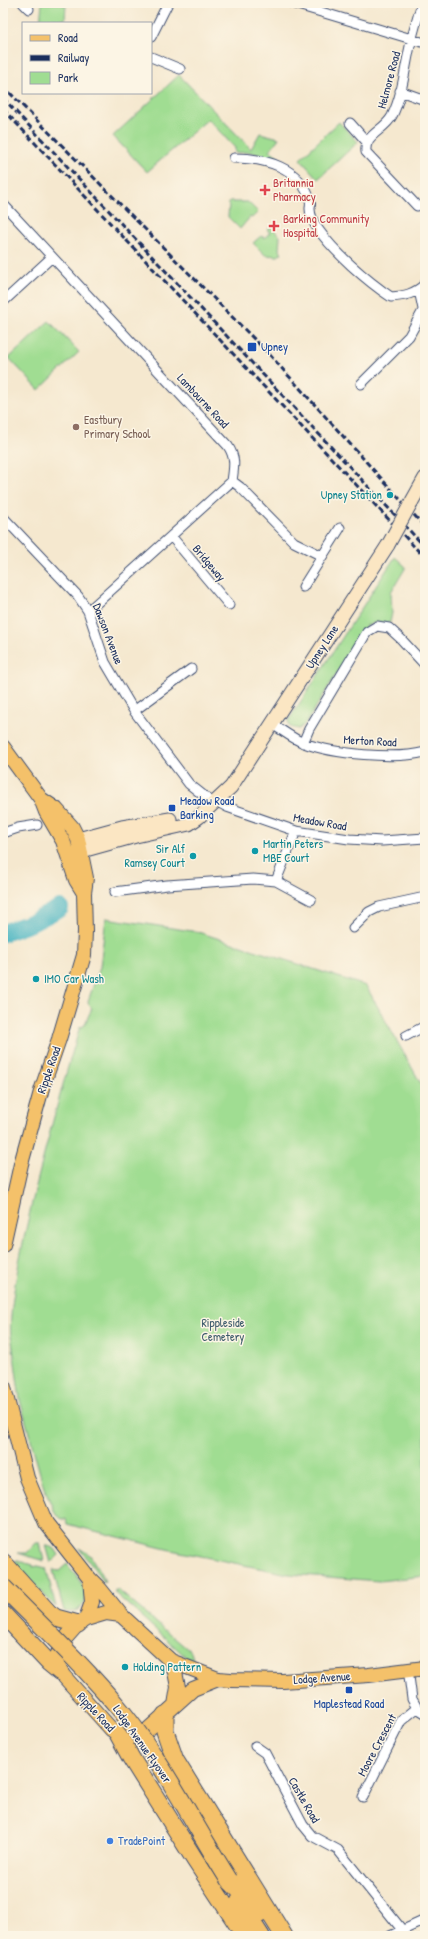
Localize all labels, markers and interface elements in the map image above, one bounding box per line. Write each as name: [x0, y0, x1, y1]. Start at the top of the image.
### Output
legend: [22, 22, 152, 94]
text: Road: [58, 29, 78, 46]
text: Railway: [58, 49, 89, 66]
street label: Helmore Road: [373, 49, 404, 110]
text: Park: [58, 69, 78, 86]
place label: Britannia Pharmacy: [273, 174, 316, 205]
marker: Britannia Pharmacy: [260, 185, 270, 195]
place label: Barking Community Hospital: [283, 210, 369, 241]
marker: Barking Community Hospital: [268, 220, 280, 232]
place label: Upney: [261, 338, 288, 355]
marker: Upney: [246, 341, 258, 353]
street label: Lambourne Road: [174, 370, 233, 432]
place label: Eastbury Primary School: [84, 411, 151, 442]
marker: Eastbury Primary School: [71, 422, 81, 432]
place label: Upney Station: [321, 486, 382, 503]
marker: Upney Station: [385, 490, 395, 500]
street label: Bridgeway: [189, 541, 230, 585]
street label: Dawson Avenue: [89, 601, 128, 667]
street label: Upney Lane: [301, 621, 342, 672]
street label: Merton Road: [343, 731, 397, 750]
place label: Meadow Road Barking: [180, 792, 234, 823]
marker: Meadow Road Barking: [167, 803, 177, 813]
street label: Meadow Road: [292, 808, 349, 835]
place label: Martin Peters MBE Court: [263, 835, 324, 866]
place label: Sir Alf Ramsey Court: [124, 840, 186, 871]
marker: Martin Peters MBE Court: [250, 846, 260, 856]
marker: Sir Alf Ramsey Court: [188, 851, 198, 861]
place label: IMO Car Wash: [44, 970, 104, 987]
marker: IMO Car Wash: [31, 974, 41, 984]
street label: Ripple Road: [33, 1044, 65, 1096]
park label: Rippleside Cemetery: [201, 1314, 245, 1345]
place label: Holding Pattern: [133, 1658, 201, 1675]
marker: Holding Pattern: [120, 1662, 130, 1672]
street label: Lodge Avenue: [293, 1667, 351, 1688]
marker: Maplestead Road: [344, 1685, 354, 1695]
street label: Ripple Road: [74, 1688, 119, 1736]
place label: Maplestead Road: [314, 1695, 384, 1712]
street label: Lodge Avenue Flyover: [109, 1701, 176, 1787]
street label: Moore Crescent: [353, 1710, 401, 1779]
street label: Castle Road: [284, 1774, 325, 1826]
place label: TradePoint: [118, 1832, 166, 1849]
marker: TradePoint: [105, 1836, 115, 1846]

